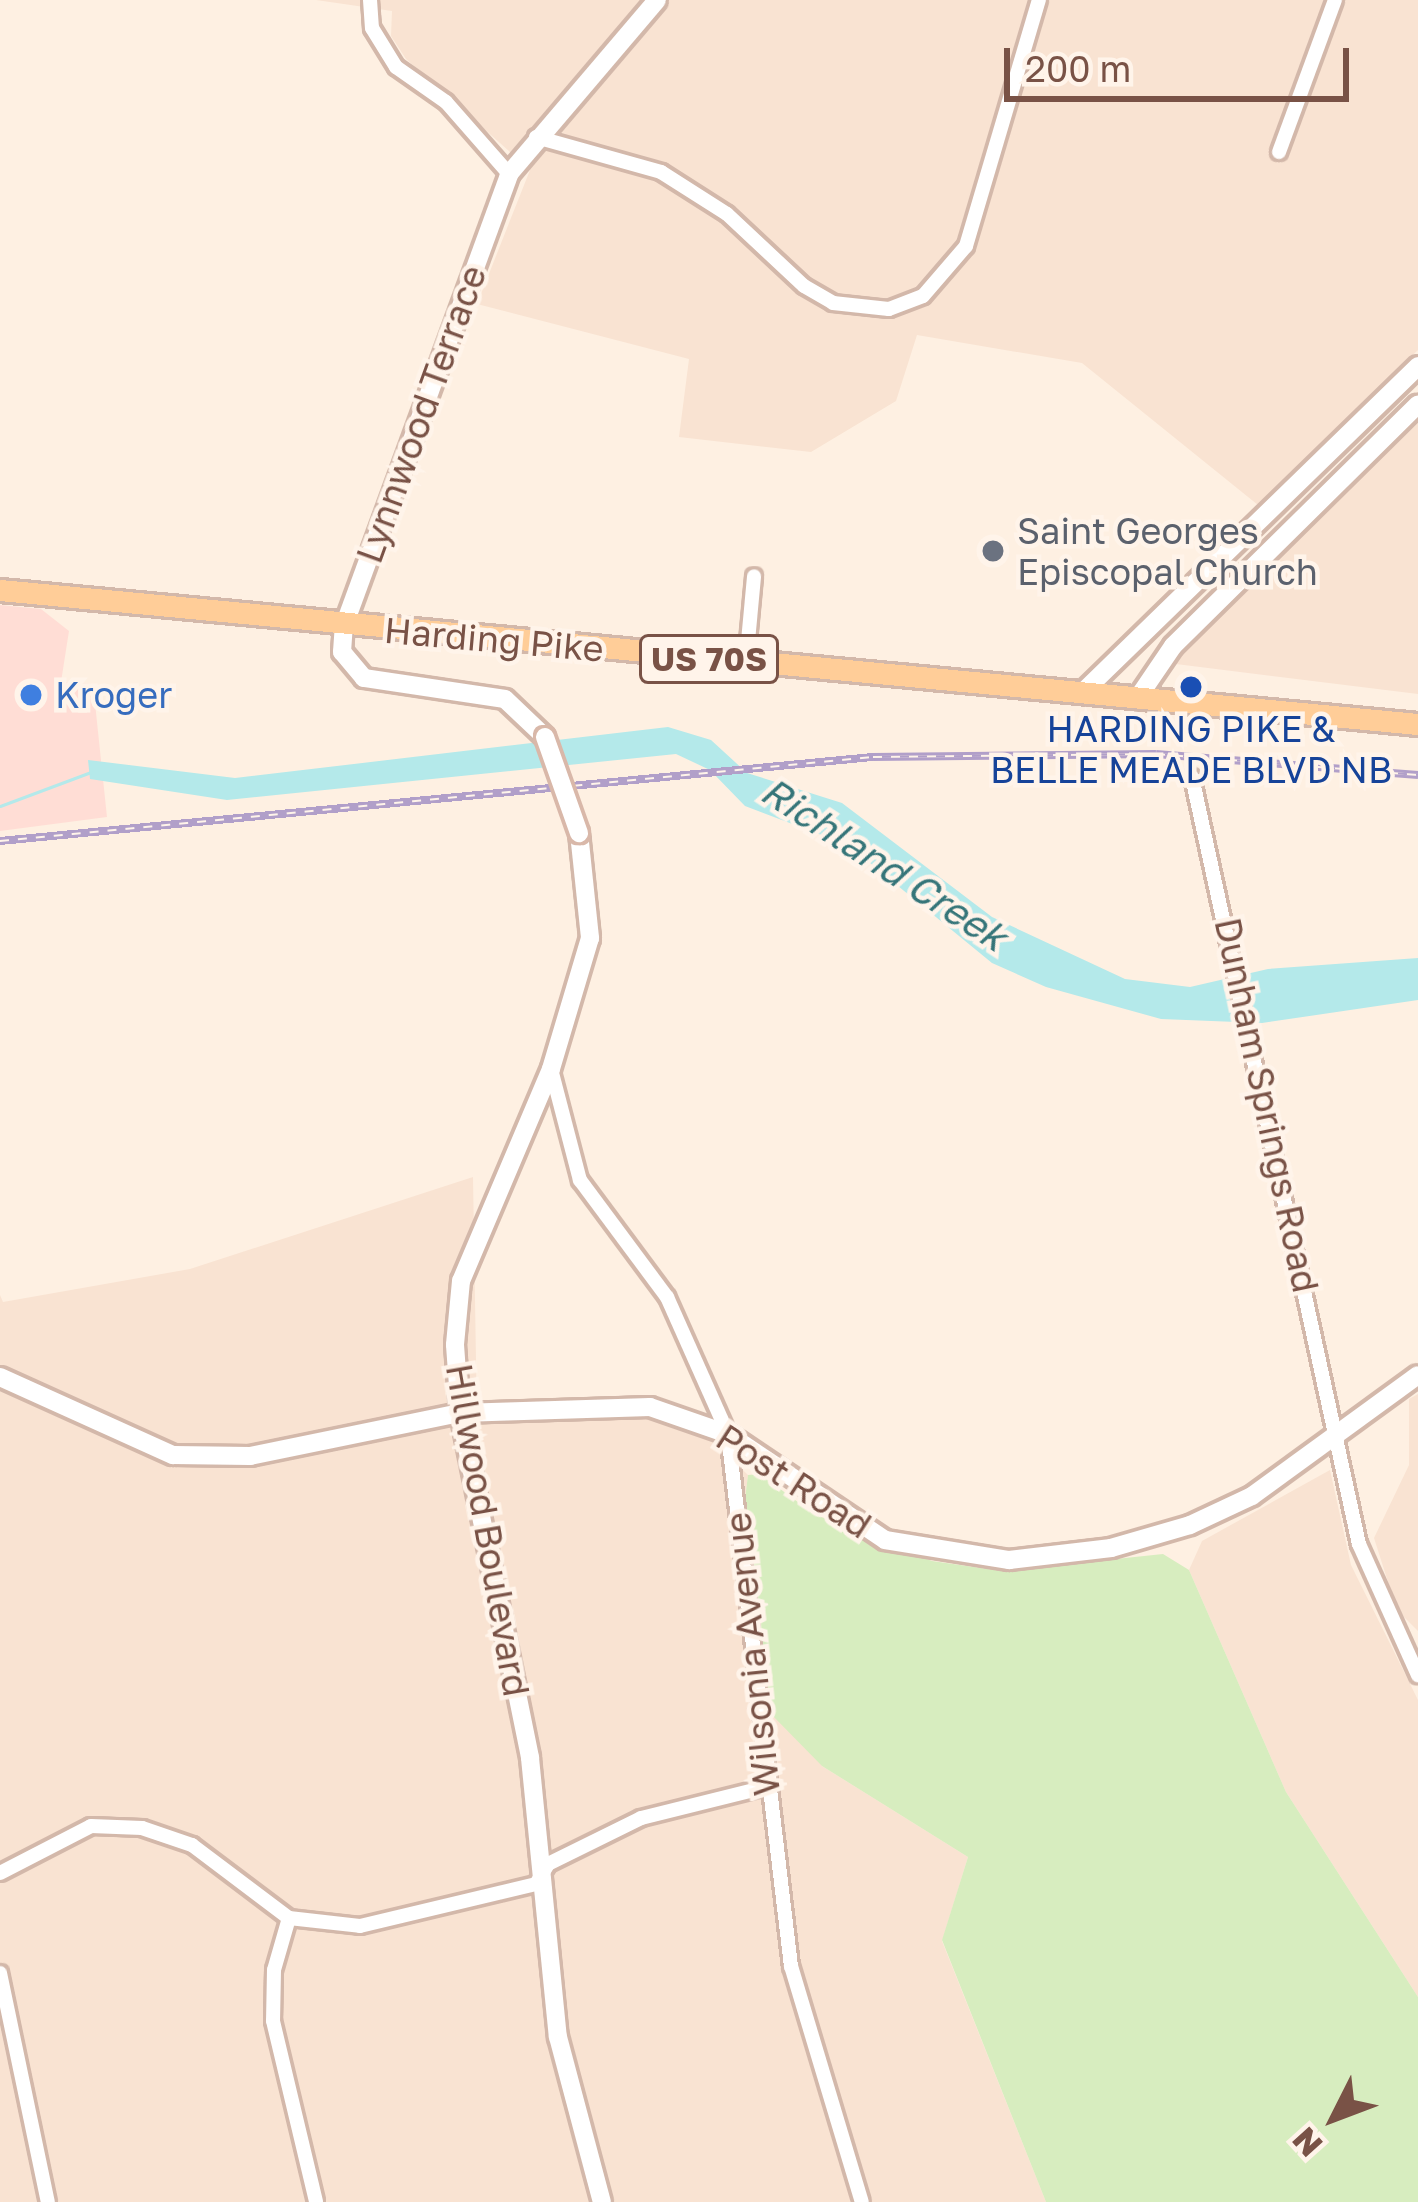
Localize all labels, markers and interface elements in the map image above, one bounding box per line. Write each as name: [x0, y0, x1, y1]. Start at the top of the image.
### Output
scale bar: [1010, 24, 1355, 98]
text: 200 m: [1025, 47, 1131, 90]
street label: Lynnwood Terrace: [347, 259, 495, 569]
place label: Saint Georges Episcopal Church: [1017, 508, 1318, 593]
marker: Saint Georges Episcopal Church: [980, 538, 1006, 564]
street label: Harding Pike: [382, 608, 606, 670]
road number: US 70S: [637, 632, 781, 686]
place label: Kroger: [55, 673, 172, 717]
marker: HARDING PIKE & BELLE MEADE BLVD NB: [1178, 674, 1204, 700]
marker: Kroger: [18, 682, 44, 708]
place label: HARDING PIKE & BELLE MEADE BLVD NB: [990, 706, 1392, 791]
water label: Richland Creek: [753, 767, 1015, 961]
street label: Dunham Springs Road: [1206, 914, 1328, 1296]
street label: Hillwood Boulevard: [437, 1360, 539, 1700]
street label: Post Road: [709, 1415, 879, 1547]
street label: Wilsonia Avenue: [716, 1510, 788, 1798]
north arrow: [1274, 2058, 1394, 2178]
text: N: [1284, 2120, 1330, 2165]

